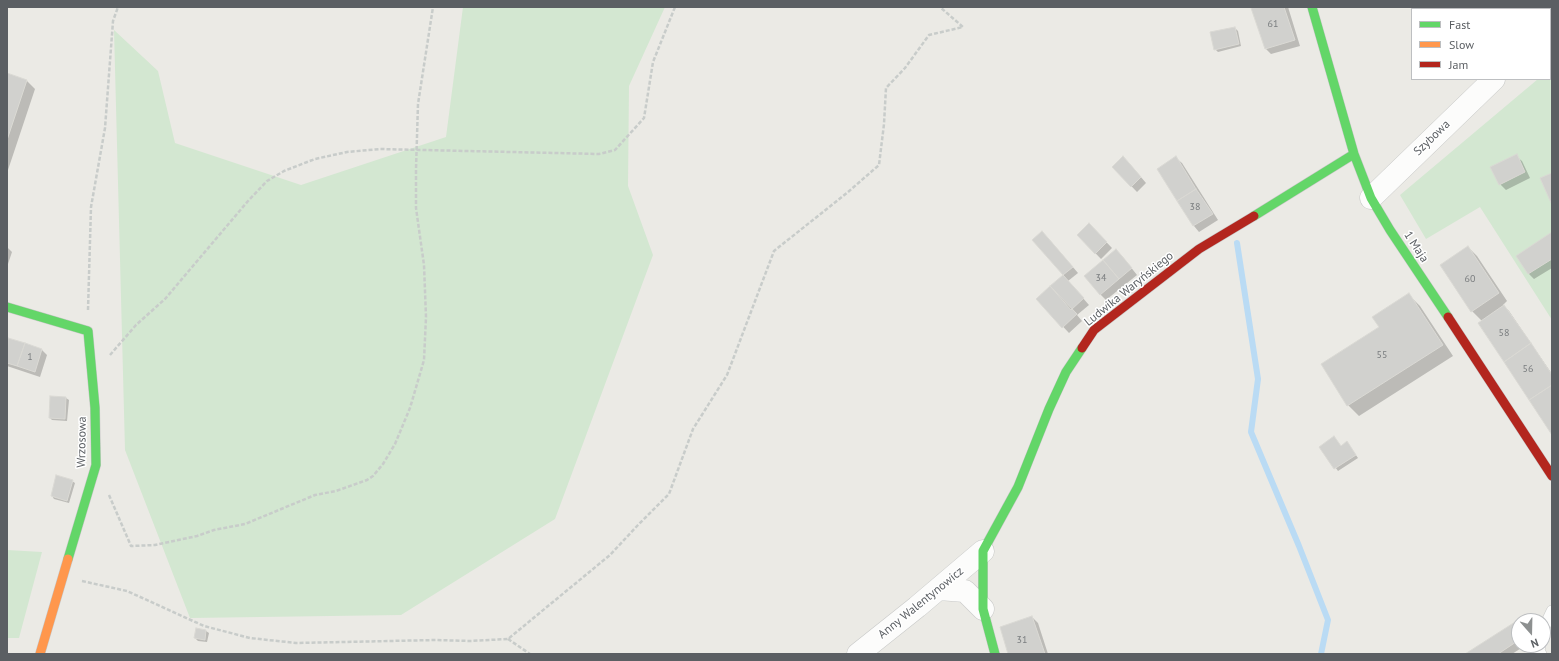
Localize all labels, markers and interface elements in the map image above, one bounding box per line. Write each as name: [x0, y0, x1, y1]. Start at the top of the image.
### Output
legend: [1411, 8, 1551, 80]
text: Fast: [1449, 17, 1470, 32]
house number: 61: [1268, 18, 1278, 30]
text: Slow: [1449, 37, 1474, 52]
text: Jam: [1449, 57, 1468, 72]
street label: Szybowa: [1411, 117, 1453, 159]
house number: 38: [1190, 201, 1200, 213]
street label: 1 Maja: [1401, 229, 1431, 265]
street label: Ludwika Waryńskiego: [1082, 249, 1176, 329]
house number: 34: [1096, 272, 1106, 284]
house number: 60: [1465, 273, 1475, 285]
house number: 58: [1499, 327, 1509, 339]
house number: 55: [1377, 349, 1387, 361]
house number: 1: [27, 351, 33, 363]
house number: 56: [1523, 363, 1533, 375]
street label: Wrzosowa: [74, 416, 90, 468]
street label: Anny Walentynowicz: [875, 564, 967, 642]
north arrow: [1511, 613, 1551, 653]
house number: 31: [1017, 634, 1027, 646]
text: N: [1529, 636, 1541, 651]

